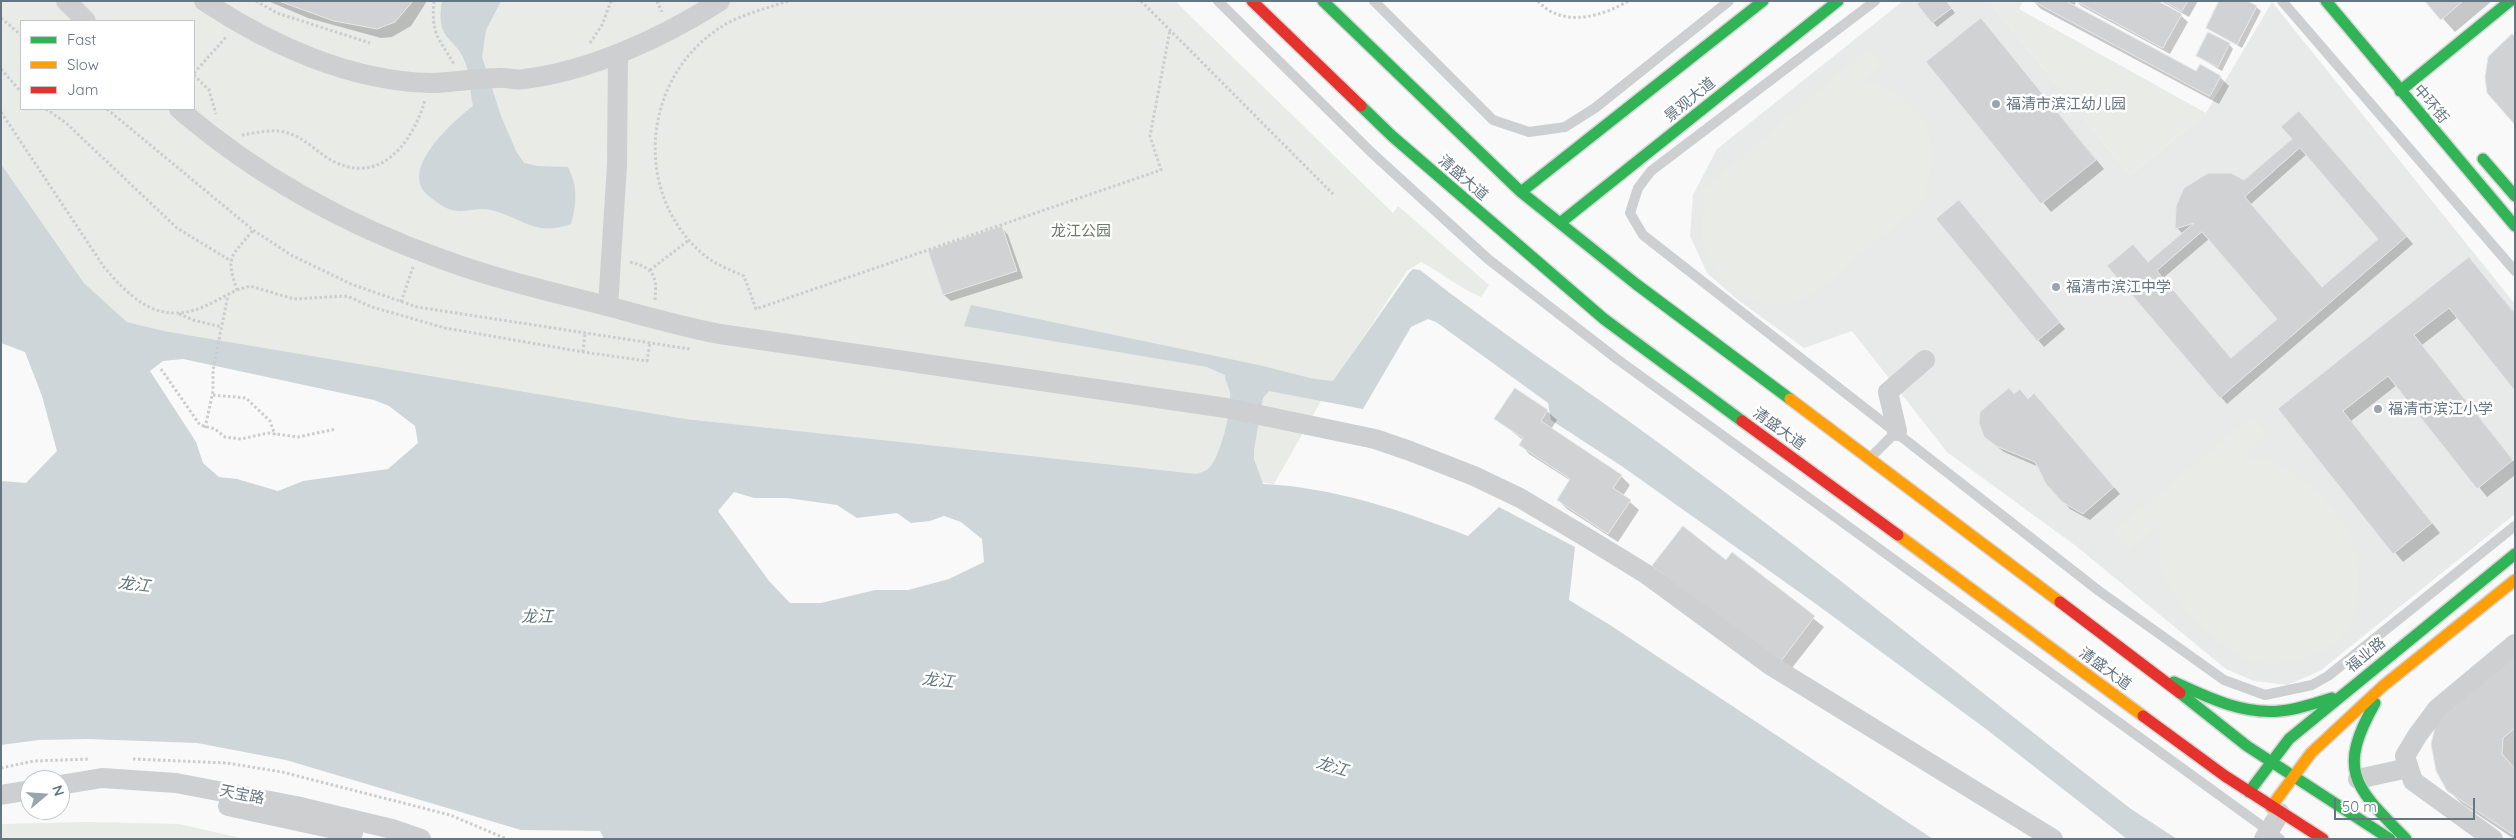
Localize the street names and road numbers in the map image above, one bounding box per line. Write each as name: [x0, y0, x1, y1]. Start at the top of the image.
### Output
street label: 景观大道: [1661, 74, 1719, 126]
street label: 中环街: [2410, 81, 2452, 127]
street label: 清盛大道: [1434, 152, 1492, 204]
street label: 清盛大道: [1749, 404, 1809, 454]
street label: 福业路: [2343, 634, 2389, 676]
street label: 清盛大道: [2075, 644, 2135, 694]
street label: 天宝路: [218, 782, 266, 808]

